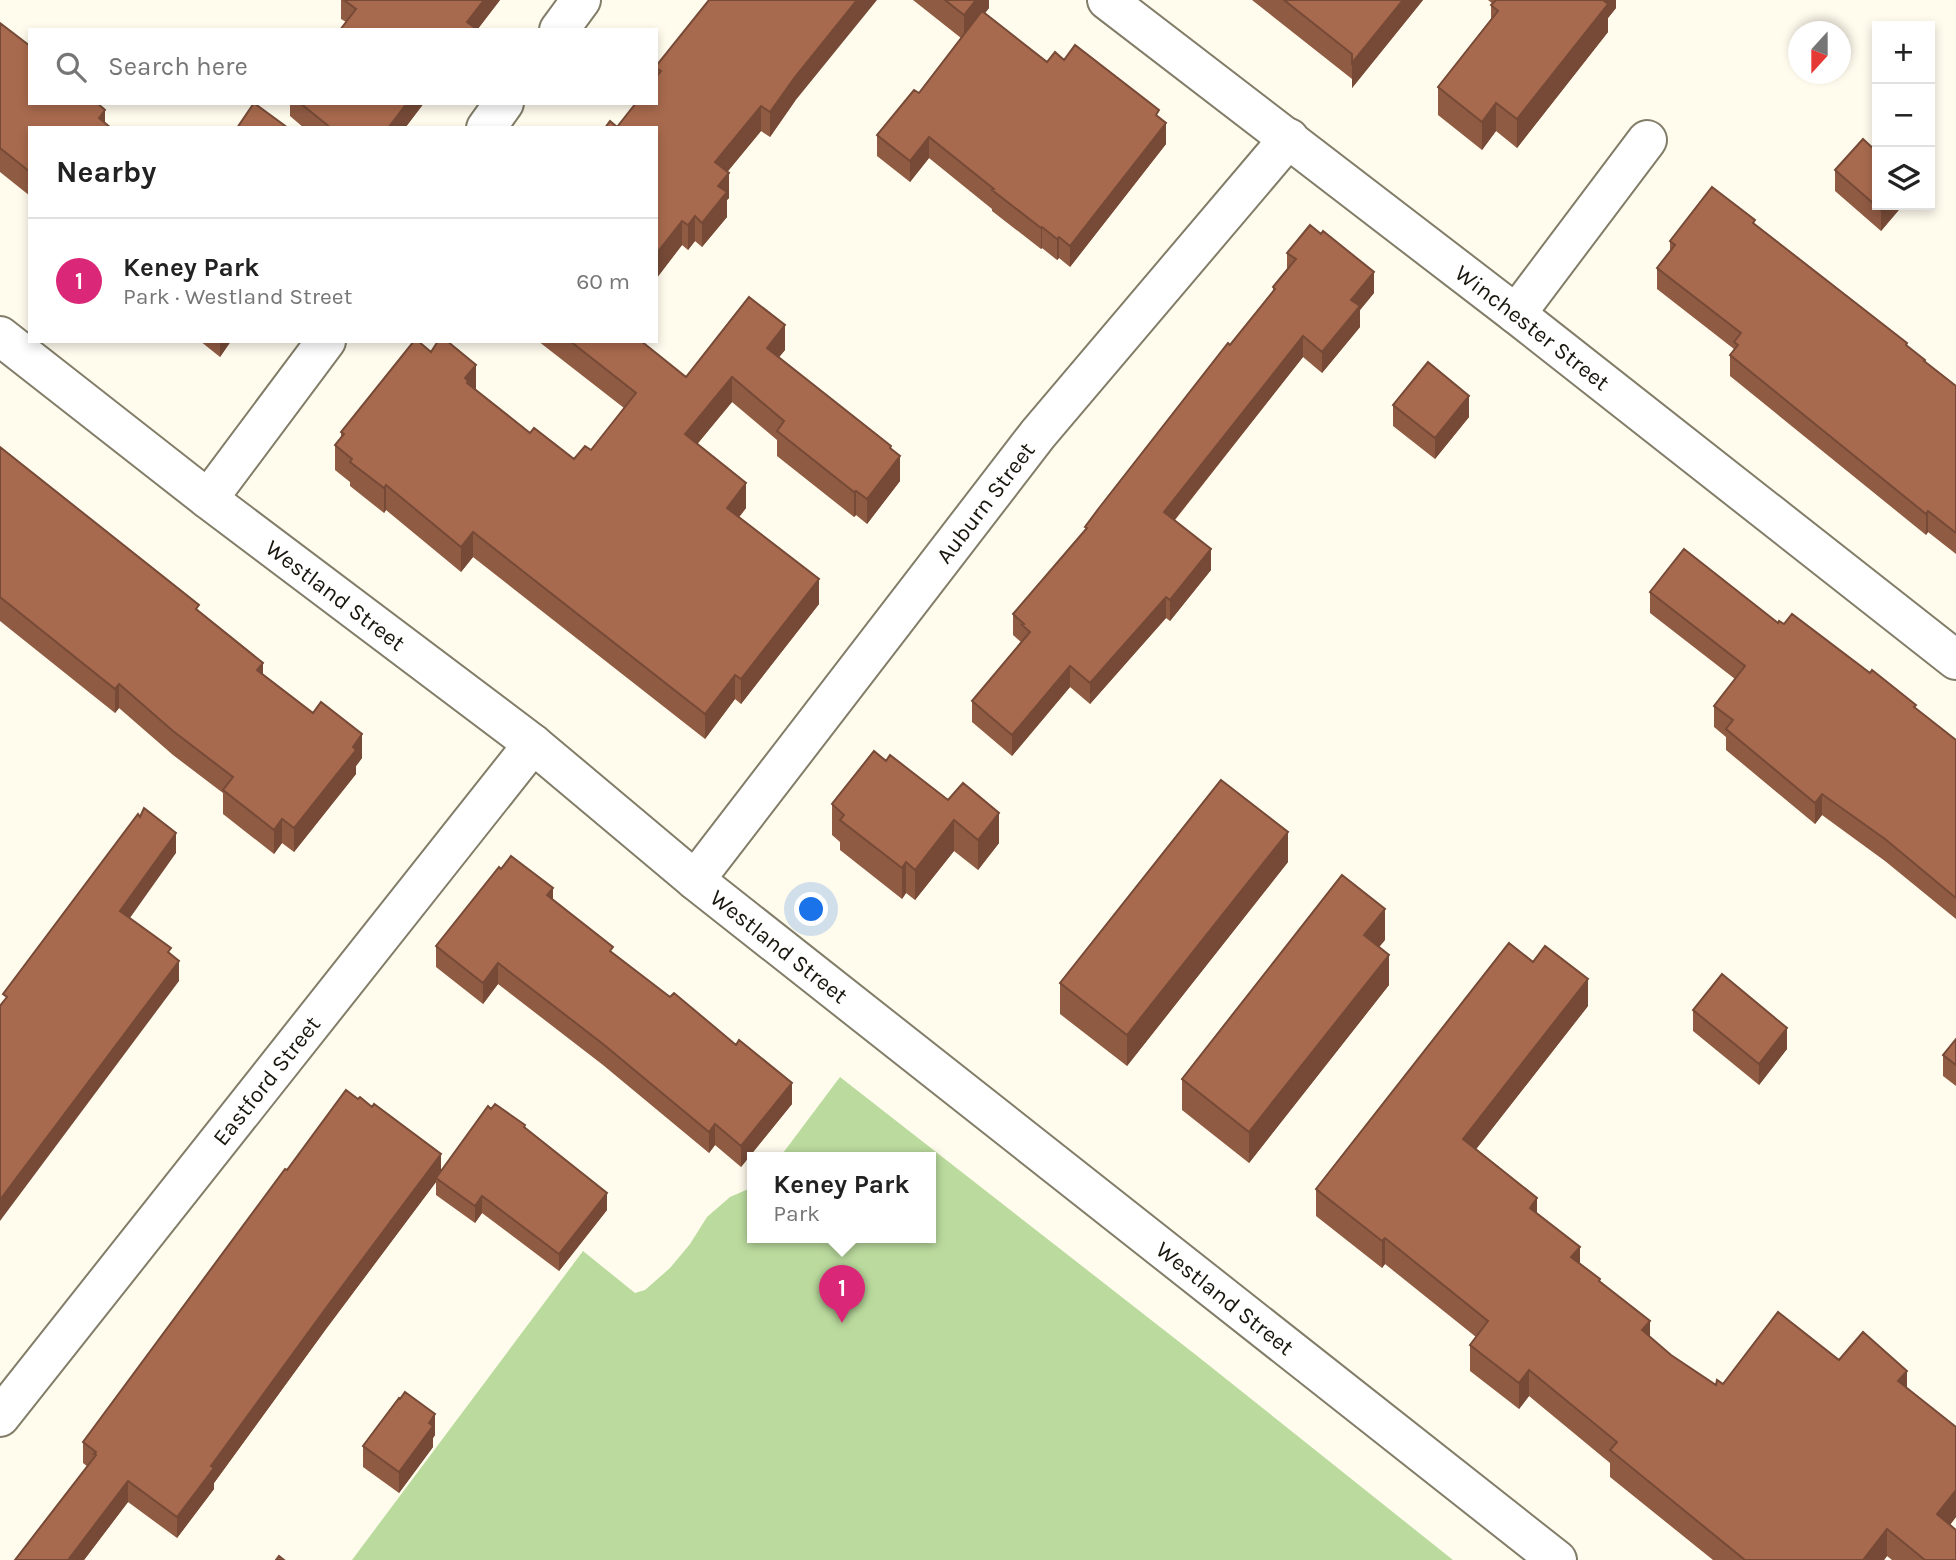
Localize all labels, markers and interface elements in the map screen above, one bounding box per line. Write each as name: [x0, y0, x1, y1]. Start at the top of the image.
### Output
north arrow: [1788, 21, 1851, 84]
map controls: [1872, 21, 1935, 210]
button: +: [1872, 21, 1935, 84]
search box: [28, 28, 658, 105]
icon: search: [52, 48, 90, 86]
text: Search here: [108, 51, 248, 82]
button: −: [1872, 84, 1935, 147]
button: layers: [1872, 147, 1935, 210]
text: Nearby: [56, 154, 156, 190]
text: Keney Park: [123, 252, 259, 283]
street label: Winchester Street: [1450, 259, 1615, 397]
text: 1: [75, 268, 83, 295]
text: 60 m: [576, 268, 630, 295]
text: Park · Westland Street: [123, 283, 352, 310]
street label: Auburn Street: [930, 437, 1041, 569]
street label: Westland Street: [260, 534, 411, 657]
street label: Westland Street: [705, 884, 853, 1010]
your location: [794, 892, 828, 926]
street label: Eastford Street: [207, 1011, 326, 1151]
popup: [747, 1152, 936, 1243]
text: Keney Park: [773, 1169, 910, 1200]
text: Park: [773, 1200, 820, 1227]
street label: Westland Street: [1151, 1236, 1299, 1361]
pin: 1: [819, 1265, 865, 1323]

